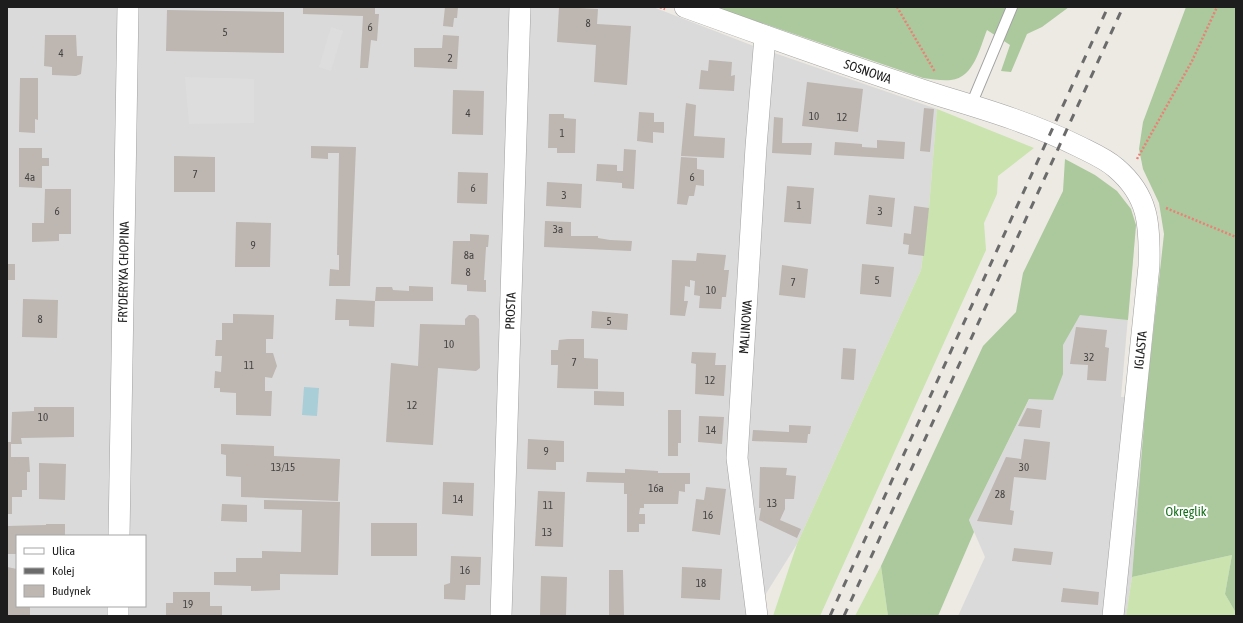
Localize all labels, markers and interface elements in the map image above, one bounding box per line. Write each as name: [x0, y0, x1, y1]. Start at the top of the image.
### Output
house number: 8: [585, 17, 591, 29]
house number: 6: [367, 21, 373, 33]
house number: 5: [222, 26, 228, 38]
house number: 4: [58, 47, 64, 59]
house number: 2: [447, 52, 453, 64]
street label: SOSNOWA: [842, 56, 894, 87]
house number: 4: [465, 107, 471, 119]
house number: 10: [809, 110, 819, 122]
house number: 12: [837, 111, 847, 123]
house number: 1: [559, 127, 565, 139]
house number: 7: [192, 168, 198, 180]
house number: 4a: [25, 171, 35, 183]
house number: 6: [689, 171, 695, 183]
house number: 6: [470, 182, 476, 194]
house number: 3: [561, 189, 567, 201]
house number: 1: [796, 199, 802, 211]
house number: 6: [54, 205, 60, 217]
house number: 3: [877, 205, 883, 217]
street label: FRYDERYKA CHOPINA: [115, 220, 132, 323]
house number: 3a: [553, 223, 563, 235]
house number: 9: [250, 239, 256, 251]
house number: 8a: [464, 249, 474, 261]
house number: 8: [465, 266, 471, 278]
house number: 5: [874, 274, 880, 286]
house number: 7: [790, 276, 796, 288]
house number: 10: [706, 284, 716, 296]
street label: PROSTA: [502, 291, 519, 330]
street label: MALINOWA: [736, 299, 755, 355]
house number: 8: [37, 313, 43, 325]
house number: 5: [606, 315, 612, 327]
street label: IGLASTA: [1131, 329, 1150, 370]
house number: 10: [444, 338, 454, 350]
house number: 32: [1084, 351, 1094, 363]
house number: 7: [571, 356, 577, 368]
house number: 11: [244, 359, 254, 371]
house number: 12: [705, 374, 715, 386]
house number: 12: [407, 399, 417, 411]
house number: 10: [38, 411, 48, 423]
house number: 14: [706, 424, 716, 436]
house number: 9: [543, 445, 549, 457]
house number: 13/15: [271, 461, 295, 473]
house number: 30: [1019, 461, 1029, 473]
house number: 16a: [648, 482, 664, 494]
house number: 28: [995, 488, 1005, 500]
house number: 14: [453, 493, 463, 505]
house number: 13: [767, 497, 777, 509]
house number: 11: [543, 499, 553, 511]
park label: Okręglik: [1166, 504, 1207, 519]
house number: 16: [703, 509, 713, 521]
house number: 13: [542, 526, 552, 538]
legend: [16, 535, 146, 607]
text: Ulica: [52, 544, 75, 558]
text: Kolej: [52, 564, 75, 578]
house number: 16: [460, 564, 470, 576]
house number: 18: [696, 577, 706, 589]
text: Budynek: [52, 584, 91, 598]
house number: 19: [183, 598, 193, 610]

